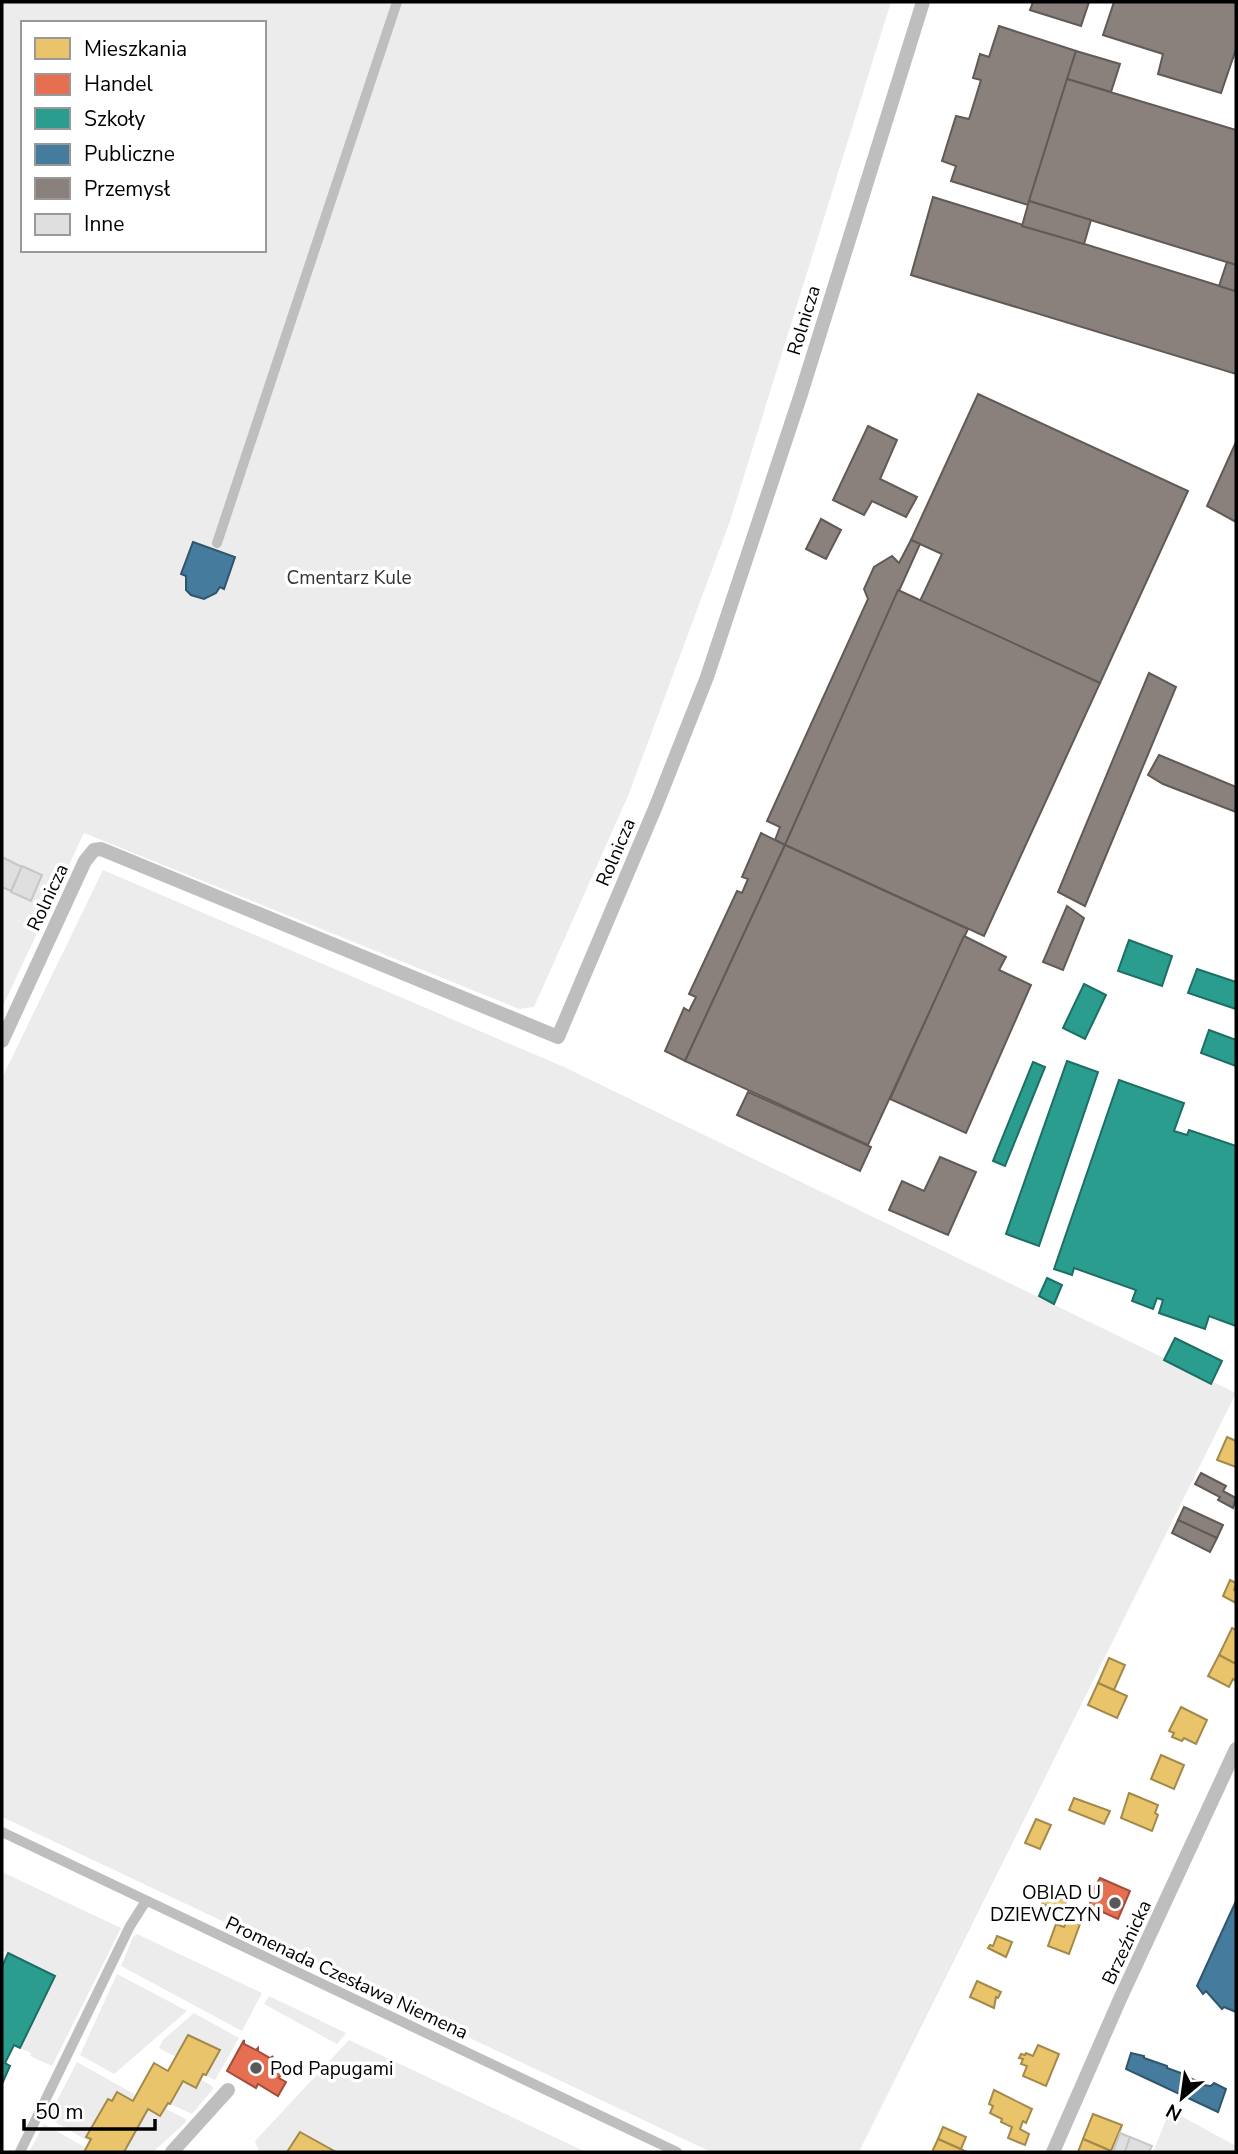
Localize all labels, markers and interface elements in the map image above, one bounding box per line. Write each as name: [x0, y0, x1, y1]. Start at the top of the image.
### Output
legend: [21, 21, 266, 252]
text: Mieszkania: [84, 35, 187, 63]
text: Handel: [84, 70, 153, 98]
text: Szkoły: [84, 105, 146, 133]
text: Publiczne: [84, 140, 175, 168]
text: Przemysł: [84, 175, 171, 203]
text: Inne: [84, 210, 124, 238]
street label: Rolnicza: [781, 282, 827, 358]
park label: Cmentarz Kule: [286, 565, 412, 591]
street label: Rolnicza: [590, 814, 642, 890]
street label: Rolnicza: [21, 860, 75, 935]
place label: OBIAD U DZIEWCZYN: [990, 1880, 1101, 1928]
marker: OBIAD U DZIEWCZYN: [1107, 1895, 1123, 1911]
street label: Brzeźnicka: [1096, 1896, 1158, 1989]
street label: Promenada Czesława Niemena: [221, 1910, 472, 2046]
place label: Pod Papugami: [270, 2056, 393, 2082]
marker: Pod Papugami: [248, 2060, 264, 2076]
north arrow: [1147, 2063, 1217, 2133]
scale bar: [24, 2088, 156, 2132]
text: N: [1162, 2097, 1187, 2127]
text: 50 m: [35, 2098, 84, 2126]

